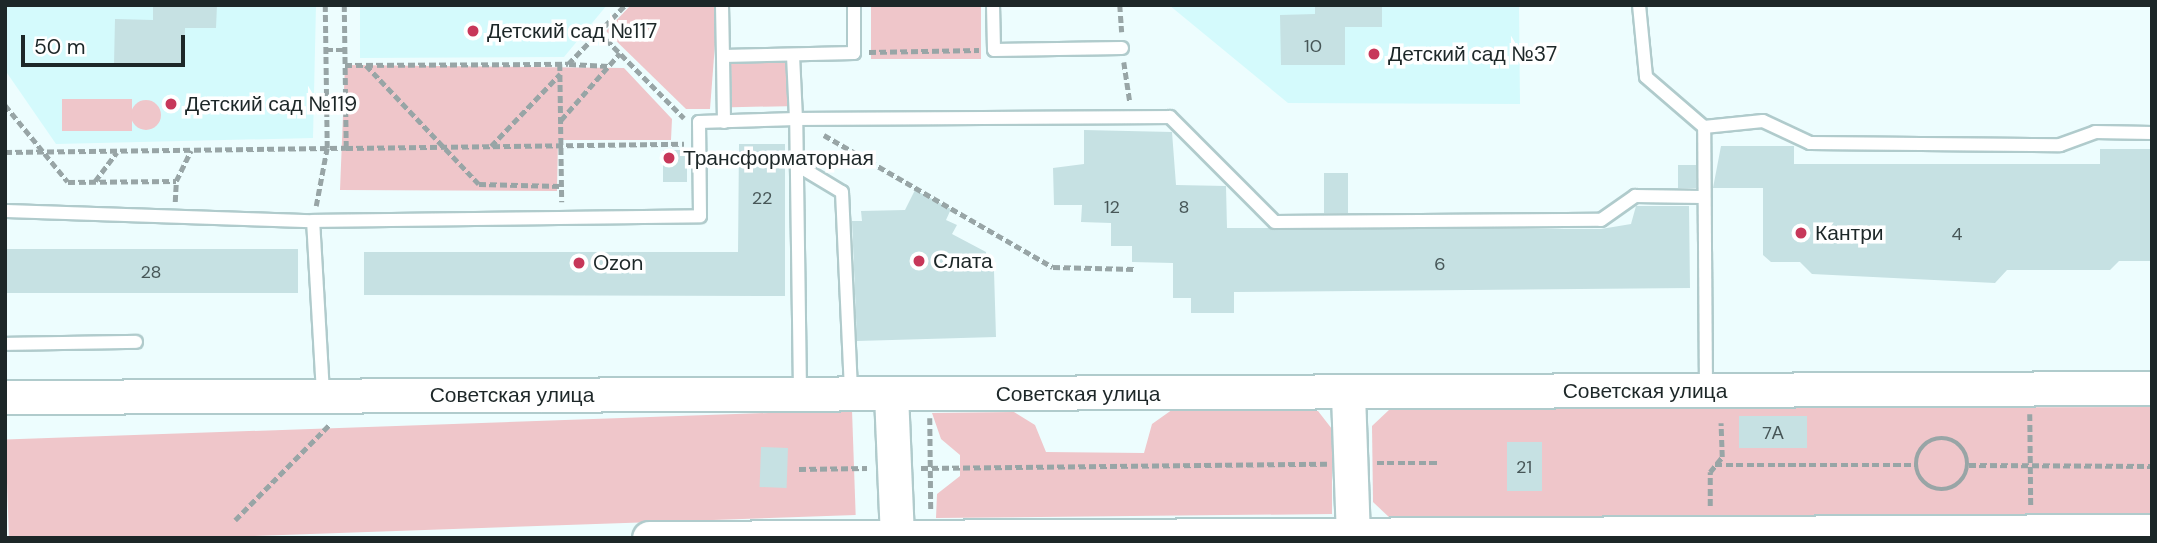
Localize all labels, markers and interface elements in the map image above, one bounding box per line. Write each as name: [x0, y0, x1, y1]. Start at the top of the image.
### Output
place label: Детский сад №117: [487, 18, 657, 44]
scale bar: [24, 21, 189, 65]
marker: Детский сад №117: [465, 23, 481, 39]
text: 50 m: [34, 33, 85, 61]
house number: 10: [1304, 35, 1322, 57]
place label: Детский сад №37: [1388, 41, 1557, 67]
marker: Детский сад №37: [1366, 46, 1382, 62]
place label: Детский сад №119: [185, 91, 357, 117]
marker: Детский сад №119: [163, 96, 179, 112]
place label: Трансформаторная: [683, 145, 874, 171]
marker: Трансформаторная: [661, 150, 677, 166]
house number: 22: [752, 187, 772, 209]
house number: 12: [1104, 196, 1120, 218]
house number: 8: [1179, 196, 1189, 218]
place label: Кантри: [1815, 220, 1884, 246]
house number: 4: [1952, 223, 1962, 245]
marker: Кантри: [1793, 225, 1809, 241]
place label: Слата: [933, 248, 993, 274]
place label: Ozon: [593, 250, 643, 276]
marker: Слата: [911, 253, 927, 269]
house number: 6: [1434, 253, 1446, 275]
marker: Ozon: [571, 255, 587, 271]
house number: 28: [140, 261, 162, 283]
street label: Советская улица: [1563, 378, 1727, 404]
street label: Советская улица: [996, 381, 1160, 407]
street label: Советская улица: [430, 382, 594, 408]
house number: 7А: [1762, 422, 1784, 444]
house number: 21: [1516, 456, 1532, 478]

